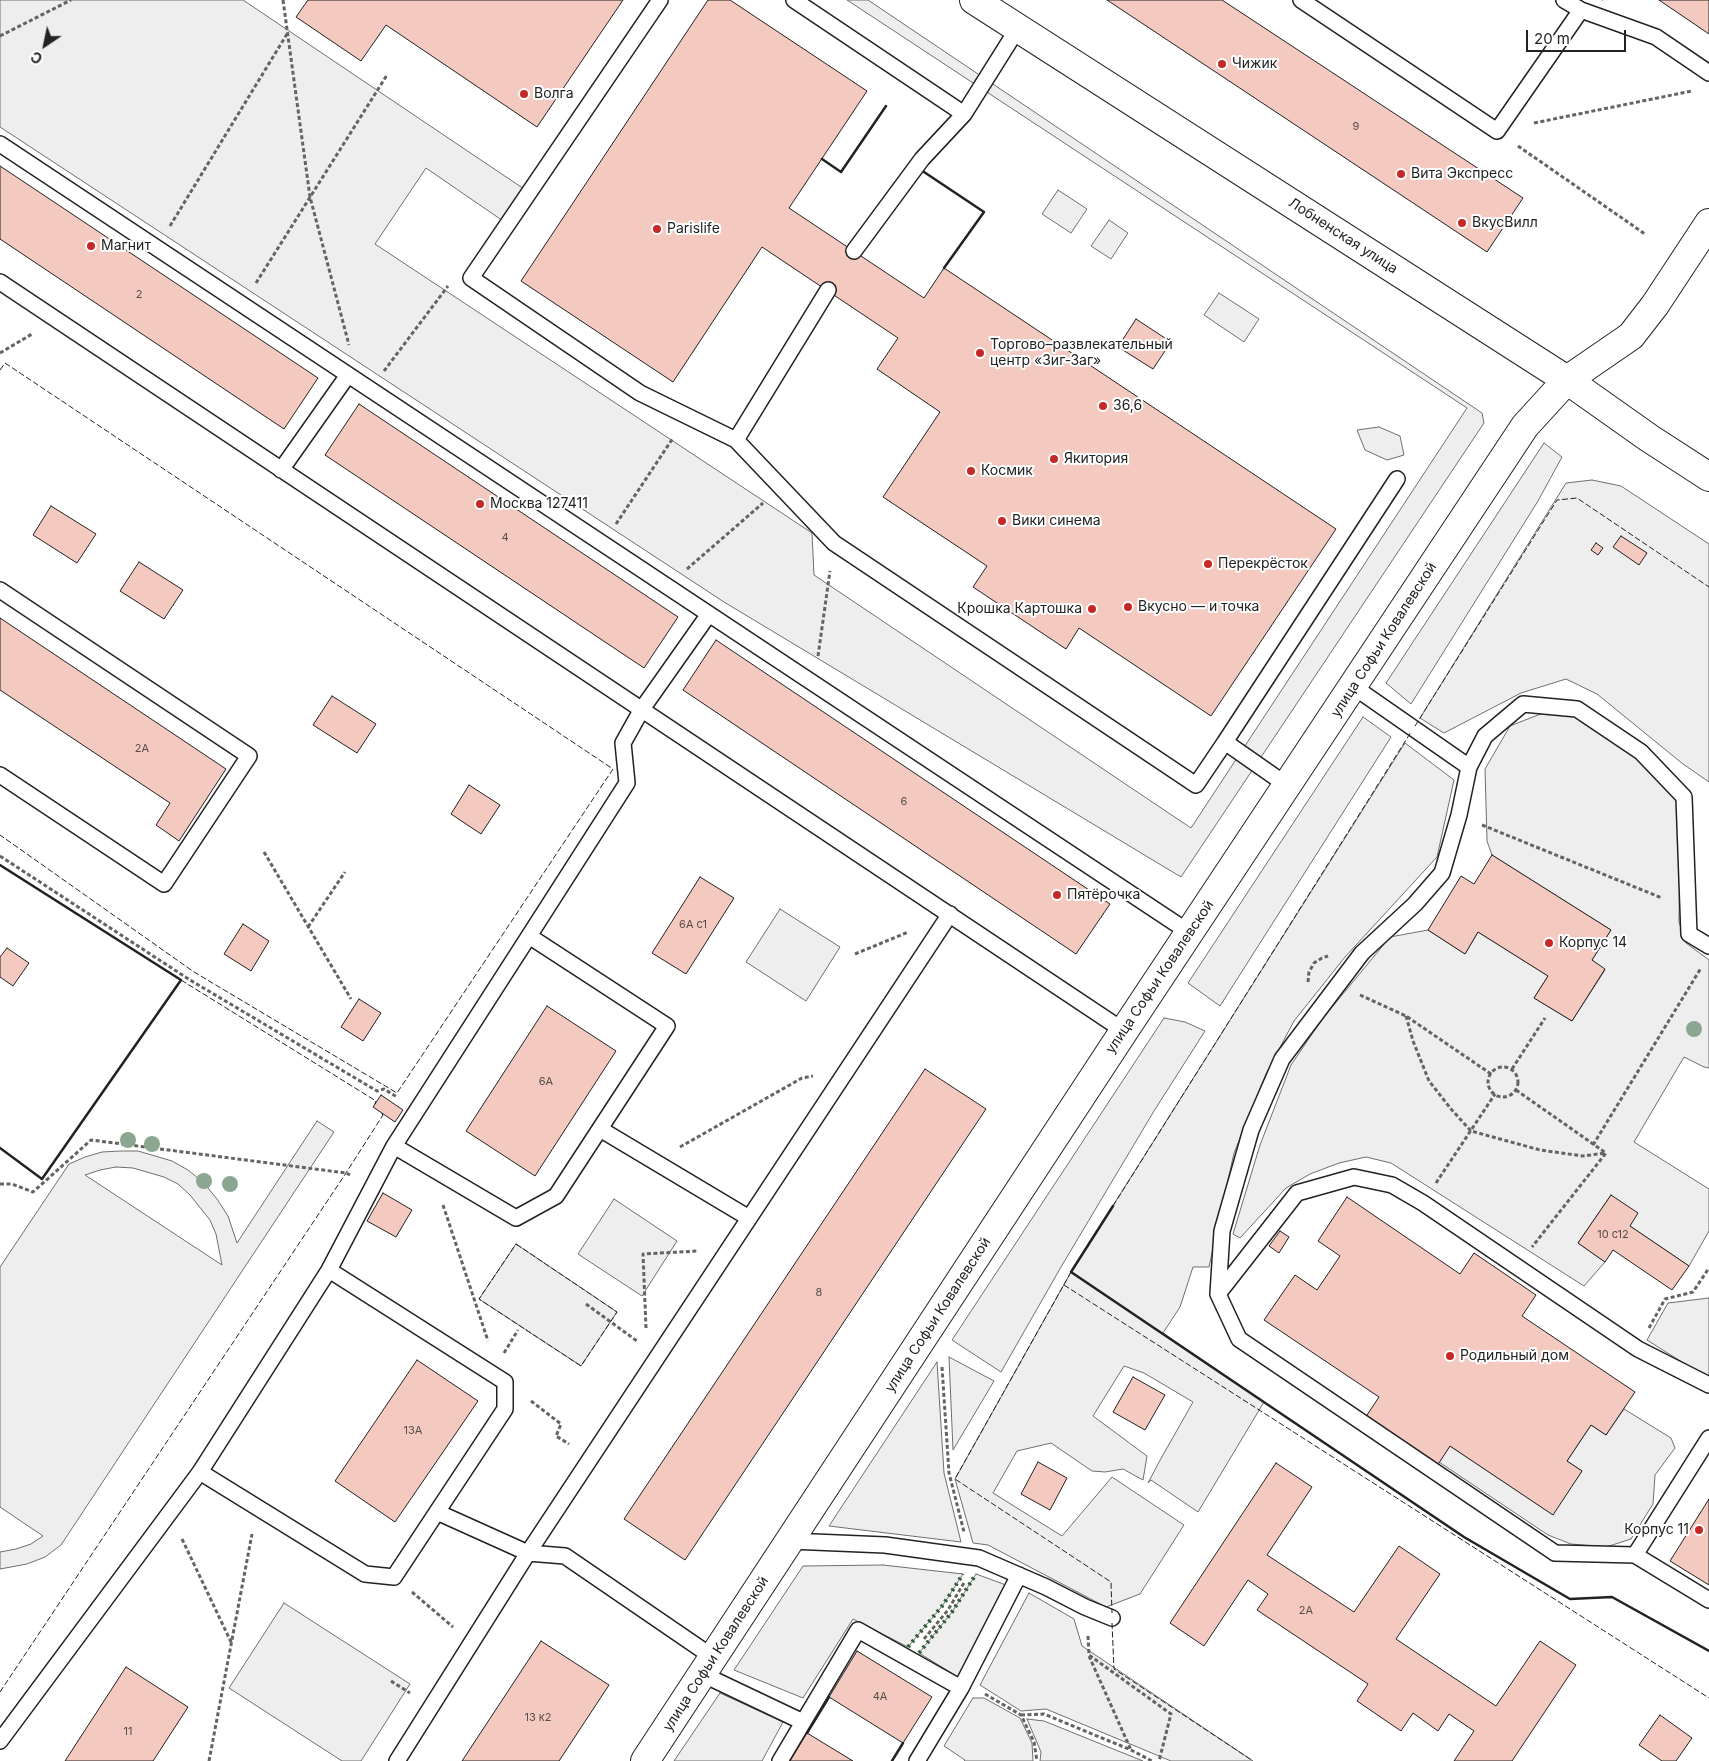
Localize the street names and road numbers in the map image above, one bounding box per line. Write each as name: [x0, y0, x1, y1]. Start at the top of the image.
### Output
street label: Лобненская улица: [1285, 194, 1401, 278]
street label: улица Софьи Ковалевской: [1328, 559, 1440, 721]
street label: улица Софьи Ковалевской: [1102, 897, 1218, 1057]
street label: улица Софьи Ковалевской: [882, 1234, 994, 1396]
street label: улица Софьи Ковалевской: [660, 1573, 772, 1735]

